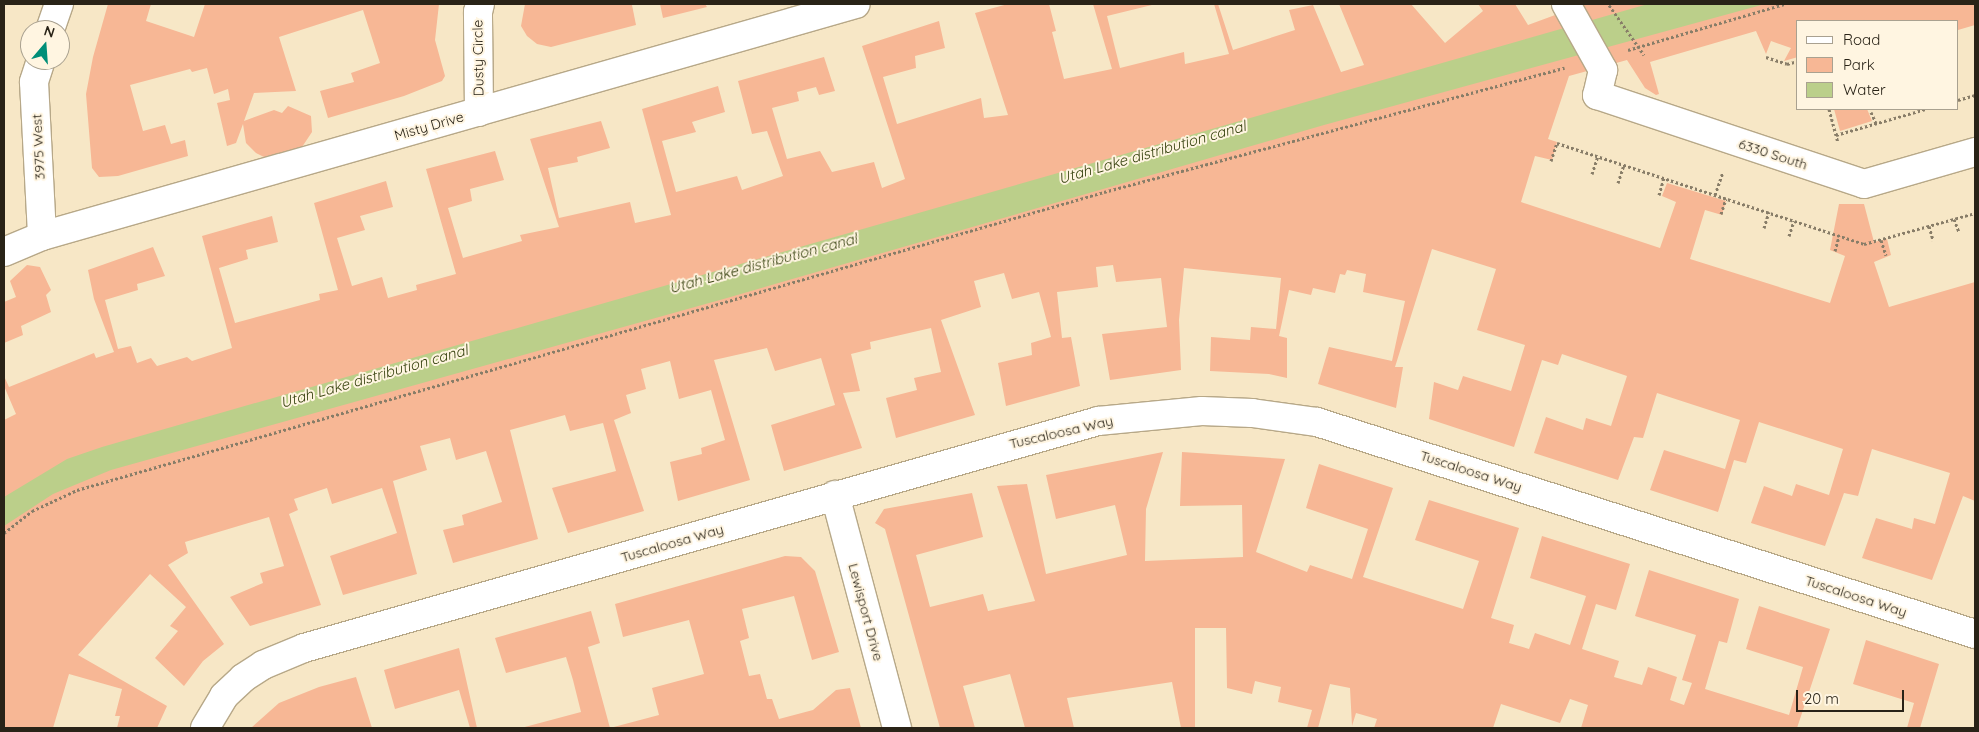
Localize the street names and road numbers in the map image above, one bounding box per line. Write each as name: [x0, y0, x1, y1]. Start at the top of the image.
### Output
street label: Dusty Circle: [469, 20, 487, 96]
street label: Misty Drive: [392, 108, 466, 144]
street label: 3975 West: [28, 114, 48, 180]
street label: 6330 South: [1736, 135, 1810, 173]
street label: Tuscaloosa Way: [1008, 412, 1114, 452]
street label: Tuscaloosa Way: [1418, 447, 1524, 495]
street label: Tuscaloosa Way: [619, 520, 725, 566]
street label: Lewisport Drive: [845, 562, 887, 662]
street label: Tuscaloosa Way: [1803, 572, 1909, 620]

